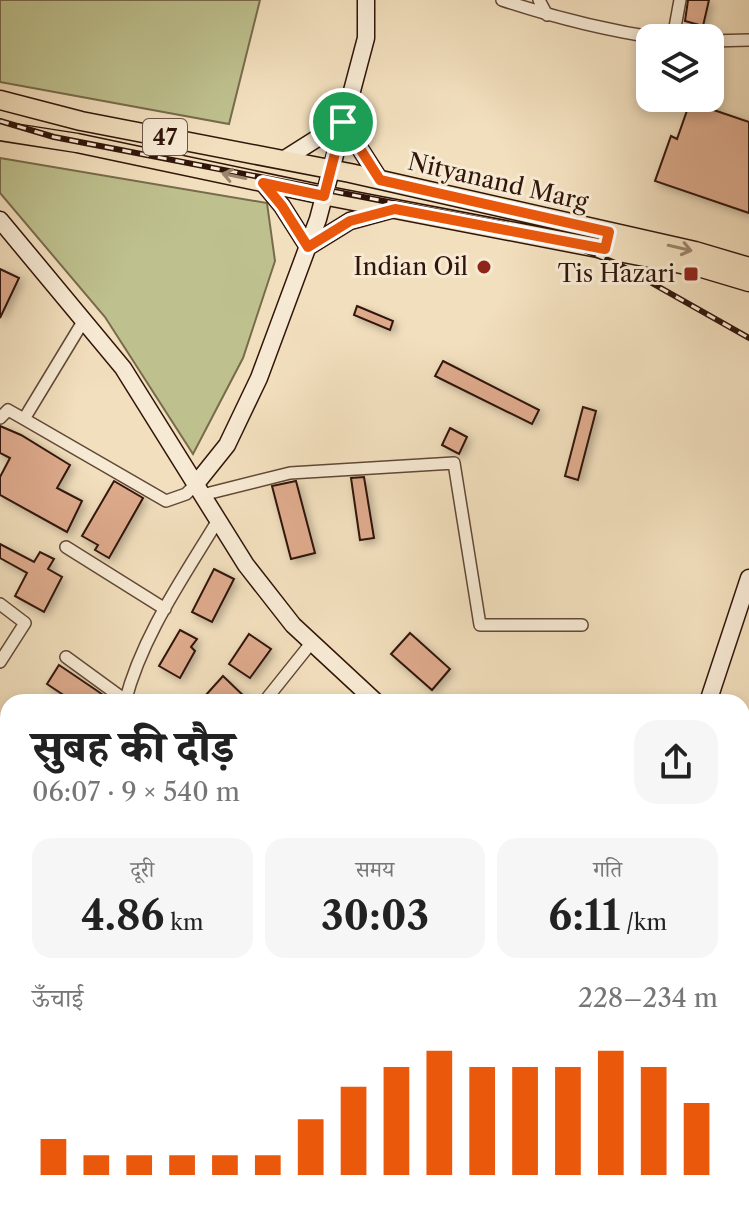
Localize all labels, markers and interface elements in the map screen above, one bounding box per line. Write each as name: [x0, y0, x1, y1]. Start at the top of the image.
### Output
map controls: [636, 24, 724, 112]
button: layers: [636, 24, 724, 112]
pin: [309, 88, 377, 156]
icon: arrive: [321, 100, 365, 144]
road number: 47: [143, 119, 187, 155]
street label: Nityanand Marg: [405, 147, 591, 216]
one-way arrow: [222, 168, 247, 183]
one-way arrow: [667, 241, 693, 256]
place label: Indian Oil: [354, 252, 468, 281]
marker: Indian Oil: [475, 258, 493, 276]
place label: Tis Hazari: [558, 259, 675, 288]
marker: Tis Hazari: [682, 265, 700, 283]
text: सुबह की दौड़: [32, 719, 235, 773]
button: share: [634, 720, 718, 804]
text: 06:07 · 9 × 540 m: [32, 776, 240, 808]
text: दूरी: [130, 856, 154, 883]
text: समय: [356, 856, 394, 883]
text: गति: [593, 856, 622, 883]
text: 4.86: [81, 891, 164, 940]
text: 30:03: [321, 891, 429, 940]
text: 6:11: [548, 891, 620, 940]
text: km: [164, 909, 204, 936]
text: /km: [620, 909, 667, 936]
text: ऊँचाई: [32, 982, 83, 1014]
text: 228–234 m: [578, 982, 718, 1014]

